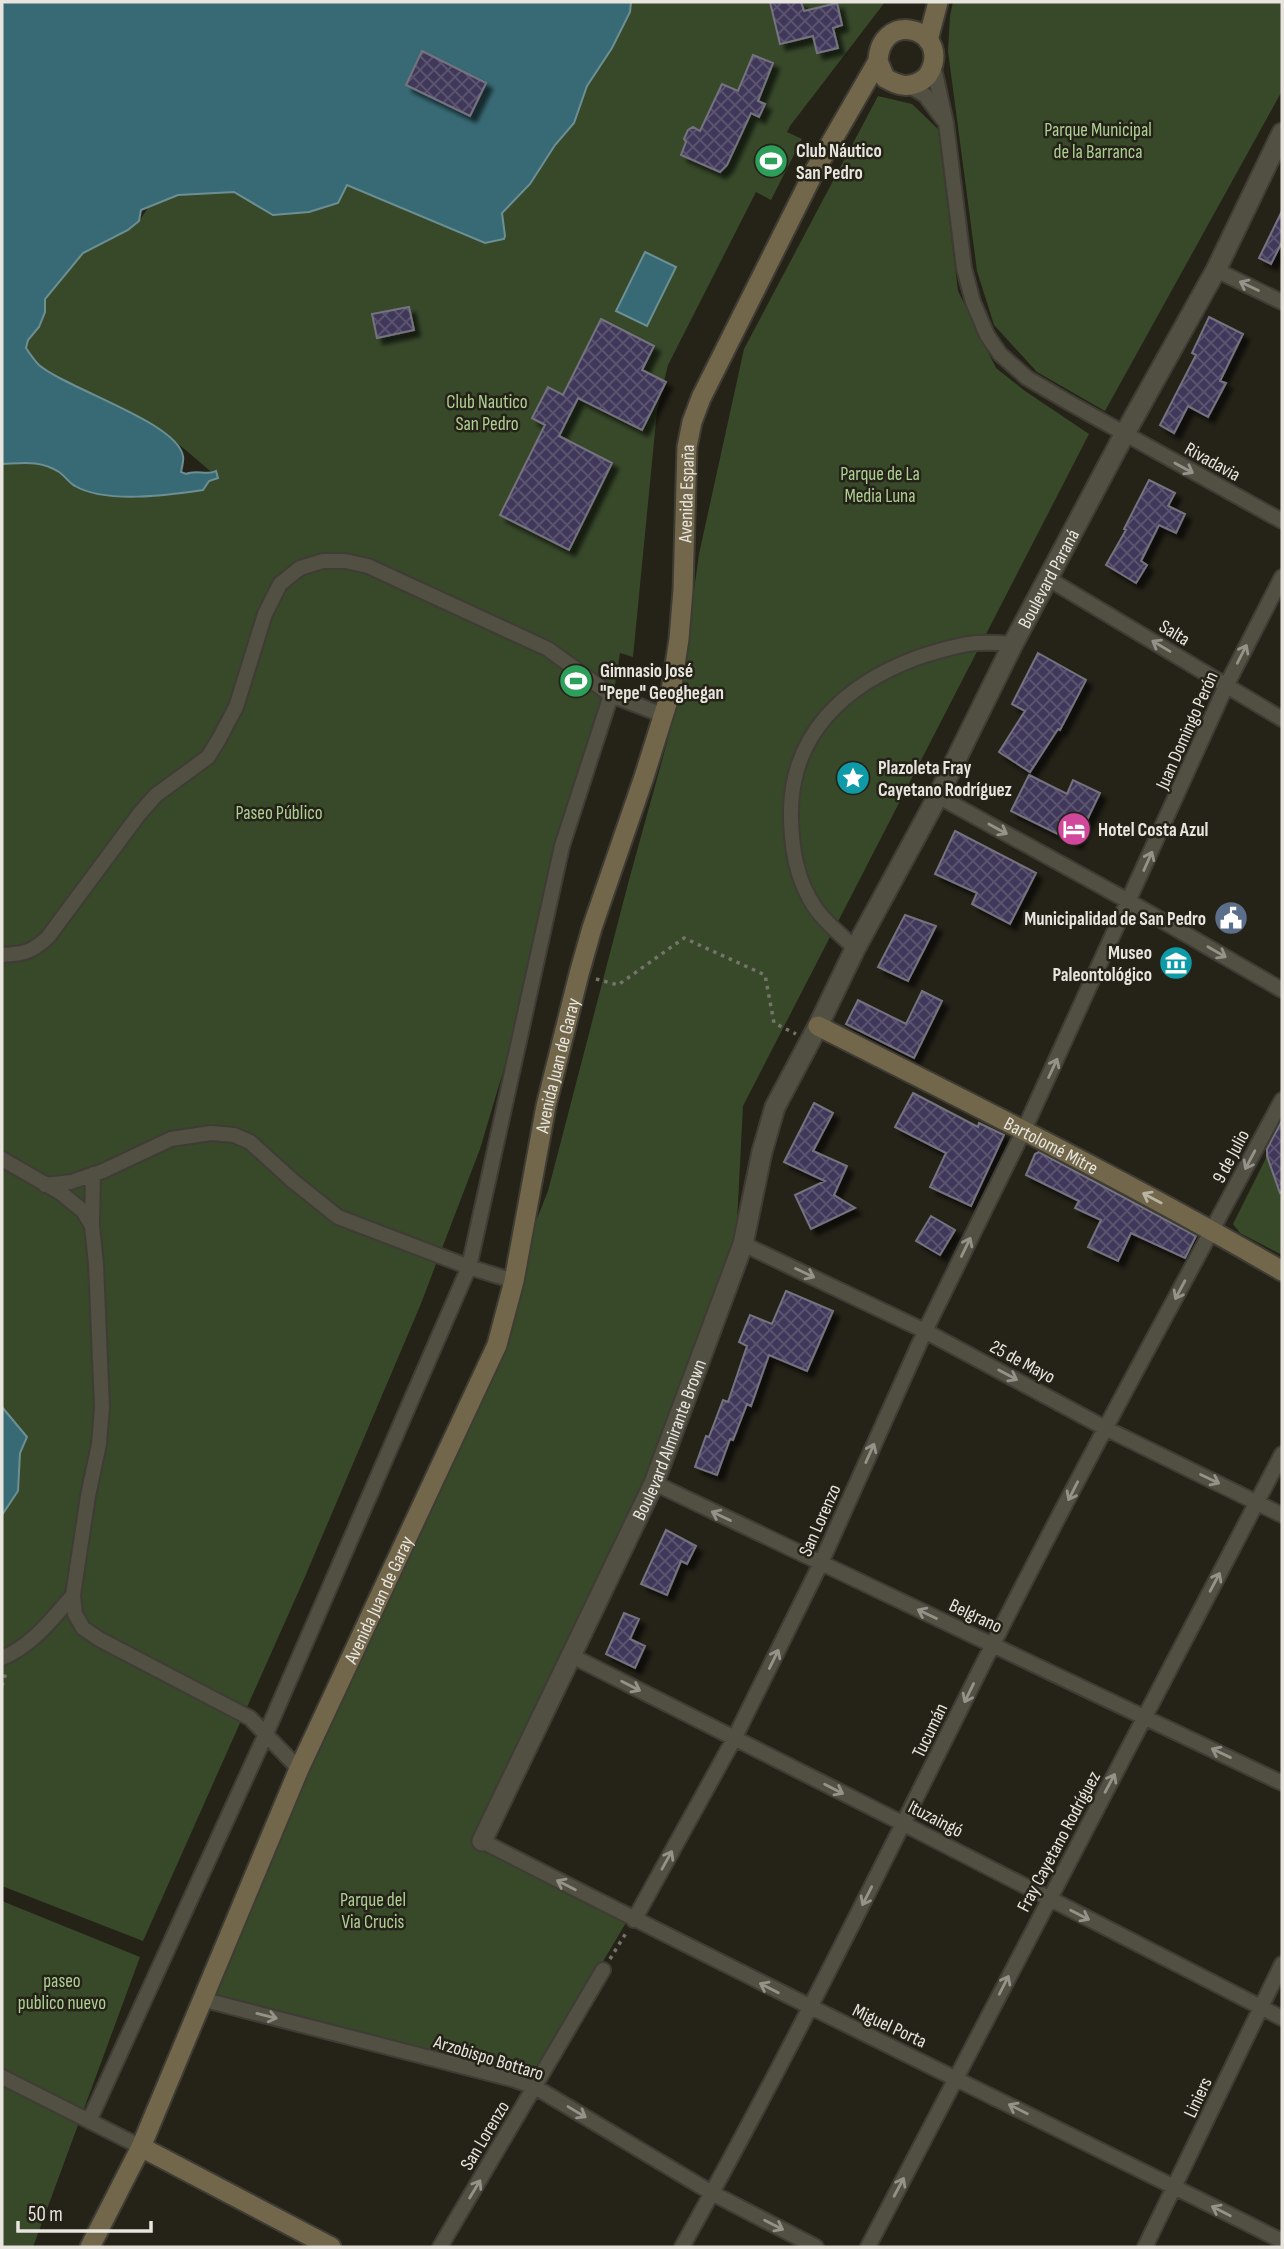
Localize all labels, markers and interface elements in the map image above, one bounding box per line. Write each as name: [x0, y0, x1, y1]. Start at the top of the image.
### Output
park label: Parque Municipal de la Barranca: [1044, 119, 1152, 164]
place label: Club Náutico San Pedro: [796, 140, 882, 185]
sports icon: Club Náutico San Pedro: [752, 142, 790, 180]
one-way arrow: [1239, 279, 1260, 293]
park label: Club Nautico San Pedro: [446, 391, 528, 436]
street label: Rivadavia: [1180, 438, 1244, 487]
street label: Avenida España: [674, 444, 700, 544]
one-way arrow: [1174, 461, 1194, 475]
park label: Parque de La Media Luna: [840, 463, 920, 508]
street label: Boulevard Paraná: [1013, 526, 1085, 633]
street label: Salta: [1155, 615, 1194, 651]
one-way arrow: [1151, 639, 1171, 653]
one-way arrow: [1236, 645, 1250, 665]
place label: Gimnasio José "Pepe" Geoghegan: [600, 660, 724, 705]
sports icon: Gimnasio José "Pepe" Geoghegan: [557, 662, 595, 700]
street label: Juan Domingo Perón: [1151, 668, 1224, 794]
place label: Plazoleta Fray Cayetano Rodríguez: [878, 757, 1012, 802]
place icon: Plazoleta Fray Cayetano Rodríguez: [834, 759, 872, 797]
park label: Paseo Público: [235, 802, 323, 825]
hotel icon: Hotel Costa Azul: [1055, 810, 1093, 848]
place label: Hotel Costa Azul: [1098, 819, 1208, 842]
one-way arrow: [987, 822, 1007, 836]
one-way arrow: [1142, 851, 1155, 872]
public building icon: Municipalidad de San Pedro: [1212, 899, 1250, 937]
place label: Municipalidad de San Pedro: [1024, 908, 1206, 931]
place label: Museo Paleontológico: [1052, 942, 1152, 987]
museum icon: Museo Paleontológico: [1157, 944, 1195, 982]
one-way arrow: [1207, 945, 1227, 959]
street label: Avenida Juan de Garay: [531, 995, 586, 1136]
one-way arrow: [1047, 1058, 1060, 1079]
street label: Bartolomé Mitre: [1000, 1112, 1102, 1180]
street label: 9 de Julio: [1208, 1126, 1255, 1187]
one-way arrow: [1243, 1149, 1257, 1169]
one-way arrow: [1142, 1191, 1163, 1204]
one-way arrow: [960, 1237, 974, 1258]
one-way arrow: [794, 1267, 815, 1280]
one-way arrow: [1173, 1279, 1186, 1300]
street label: 25 de Mayo: [986, 1336, 1059, 1389]
street label: Boulevard Almirante Brown: [628, 1356, 712, 1524]
one-way arrow: [997, 1369, 1018, 1383]
one-way arrow: [864, 1443, 877, 1464]
one-way arrow: [1199, 1473, 1220, 1487]
one-way arrow: [1065, 1480, 1079, 1501]
street label: San Lorenzo: [794, 1481, 846, 1560]
one-way arrow: [711, 1509, 732, 1523]
street label: Avenida Juan de Garay: [339, 1532, 419, 1668]
one-way arrow: [1209, 1572, 1223, 1593]
street label: Belgrano: [945, 1594, 1005, 1639]
one-way arrow: [917, 1607, 938, 1620]
one-way arrow: [767, 1649, 781, 1670]
one-way arrow: [620, 1680, 641, 1694]
one-way arrow: [961, 1682, 975, 1703]
street label: Tucumán: [907, 1700, 953, 1762]
one-way arrow: [1211, 1746, 1232, 1759]
street label: Fray Cayetano Rodríguez: [1013, 1767, 1106, 1916]
one-way arrow: [1103, 1774, 1117, 1794]
one-way arrow: [823, 1782, 844, 1796]
street label: Ituzaingó: [904, 1796, 967, 1843]
one-way arrow: [661, 1850, 674, 1871]
one-way arrow: [556, 1877, 577, 1891]
one-way arrow: [859, 1885, 873, 1906]
park label: Parque del Via Crucis: [340, 1889, 406, 1934]
one-way arrow: [1069, 1908, 1090, 1922]
park label: paseo publico nuevo: [18, 1970, 106, 2015]
one-way arrow: [998, 1975, 1012, 1996]
one-way arrow: [759, 1980, 780, 1994]
street label: Miguel Porta: [849, 1999, 930, 2054]
one-way arrow: [256, 2011, 278, 2024]
street label: Arzobispo Bottaro: [430, 2031, 546, 2086]
street label: Liniers: [1179, 2074, 1218, 2121]
street label: San Lorenzo: [456, 2097, 515, 2175]
one-way arrow: [1008, 2101, 1029, 2115]
one-way arrow: [566, 2105, 586, 2119]
one-way arrow: [893, 2177, 907, 2198]
one-way arrow: [468, 2179, 482, 2199]
scale bar: [18, 2190, 150, 2234]
text: 50 m: [28, 2202, 63, 2227]
one-way arrow: [1211, 2203, 1232, 2217]
one-way arrow: [763, 2219, 784, 2233]

